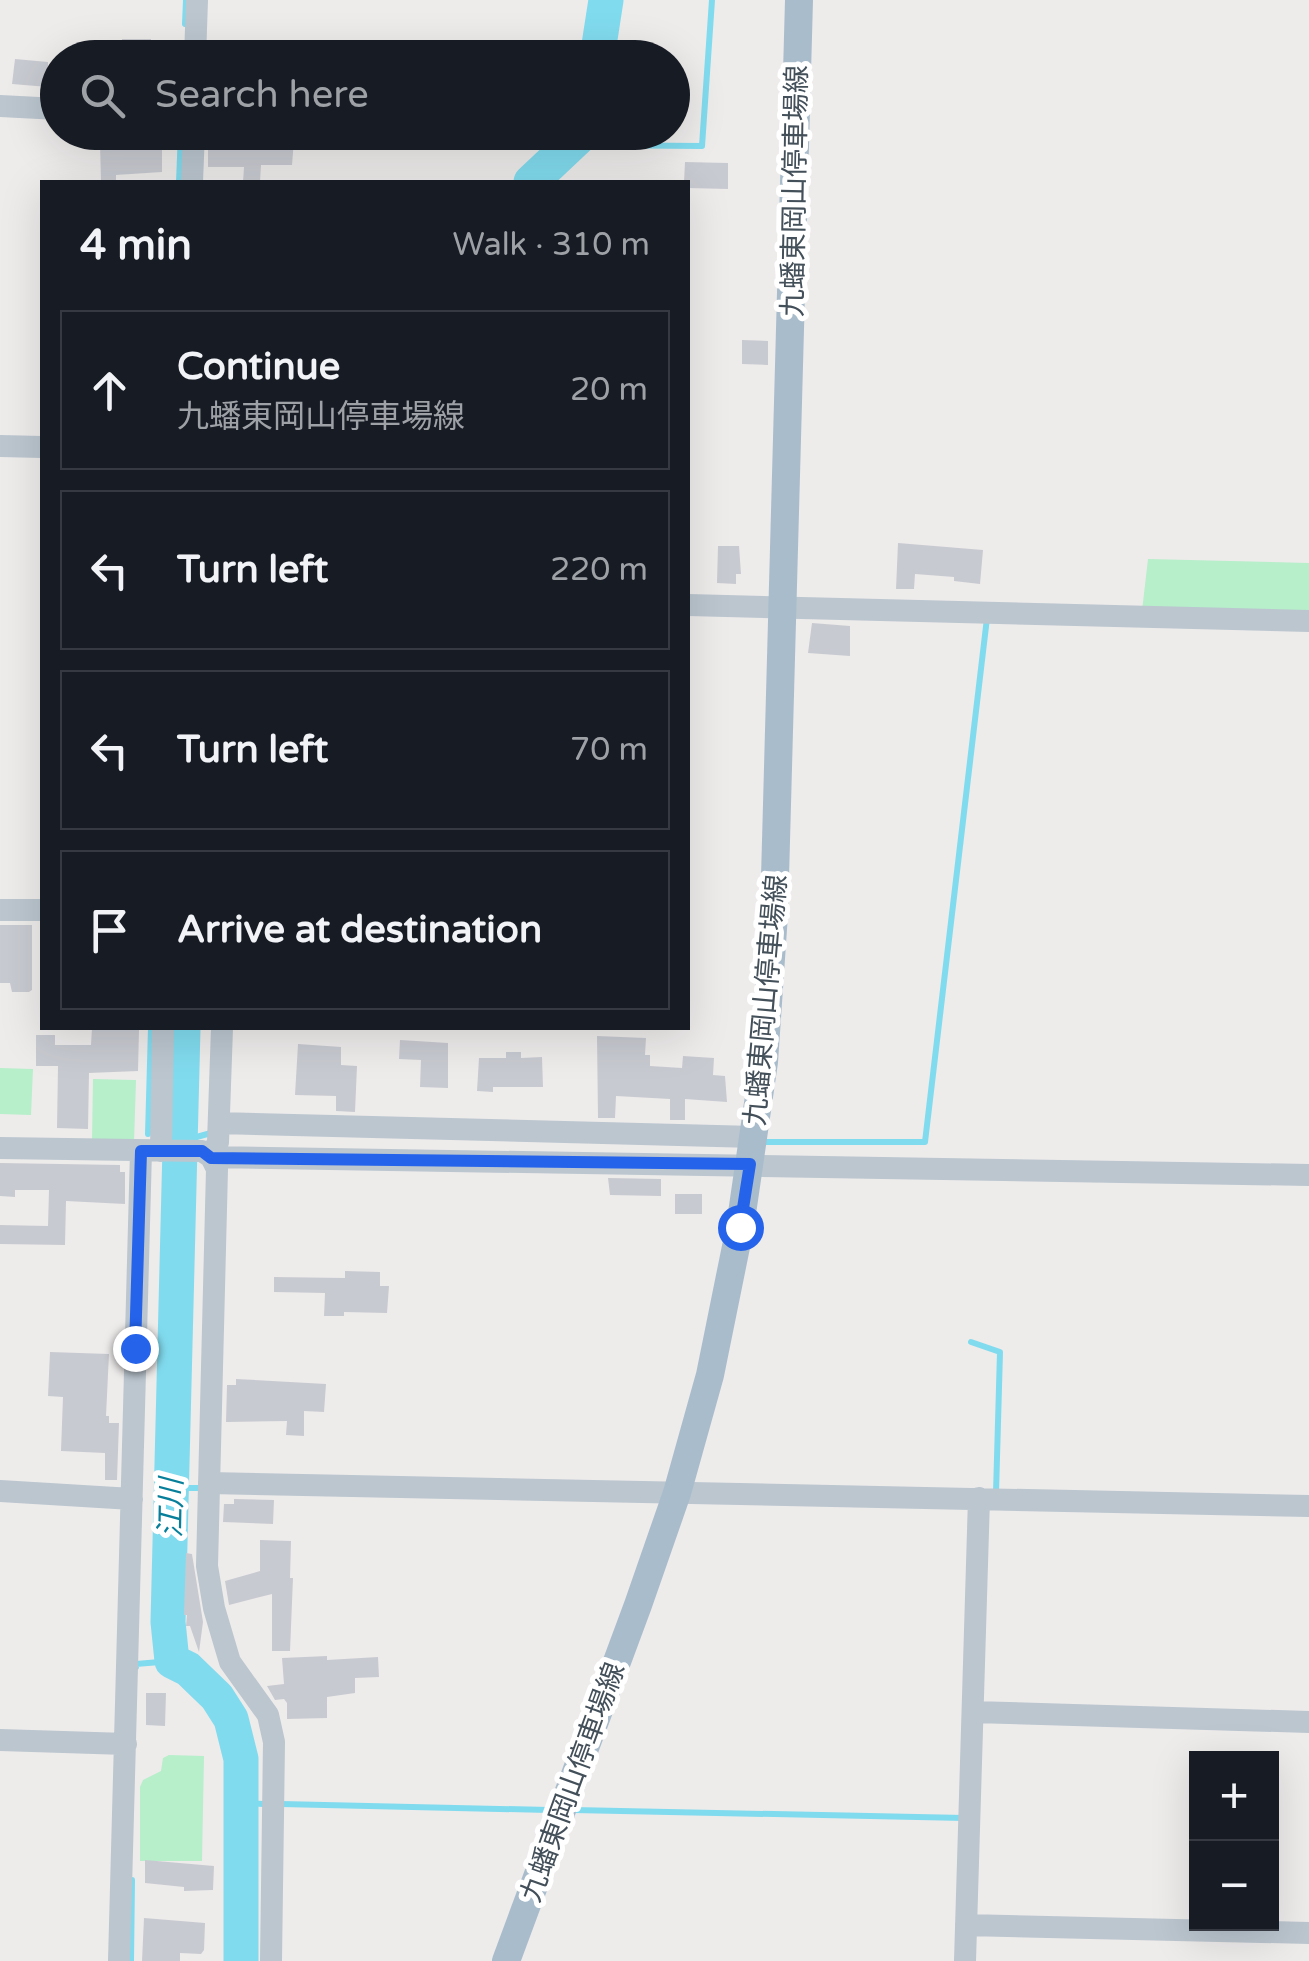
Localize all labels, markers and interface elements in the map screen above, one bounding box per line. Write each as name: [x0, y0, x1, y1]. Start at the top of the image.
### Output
search box: [40, 40, 690, 150]
street label: 九蟠東岡山停車場線: [776, 65, 814, 317]
icon: search: [75, 68, 130, 123]
text: Search here: [155, 72, 369, 118]
text: 4 min: [80, 220, 192, 271]
text: Walk · 310 m: [453, 226, 650, 264]
text: Continue: [177, 344, 340, 390]
icon: ahead: [82, 363, 137, 418]
text: 20 m: [570, 371, 648, 409]
text: 九蟠東岡山停車場線: [177, 398, 465, 436]
icon: left: [82, 543, 137, 598]
text: Turn left: [177, 547, 328, 593]
text: 220 m: [550, 551, 648, 589]
icon: left: [82, 723, 137, 778]
text: Turn left: [177, 727, 328, 773]
text: 70 m: [570, 731, 648, 769]
street label: 九蟠東岡山停車場線: [738, 873, 794, 1127]
icon: arrive: [82, 903, 137, 958]
text: Arrive at destination: [177, 907, 542, 953]
route start: [718, 1205, 764, 1251]
route end: [113, 1326, 159, 1372]
water label: 江川: [152, 1475, 191, 1538]
street label: 九蟠東岡山停車場線: [514, 1658, 632, 1907]
map controls: [1189, 1751, 1279, 1931]
button: +: [1189, 1751, 1279, 1841]
button: −: [1189, 1841, 1279, 1931]

